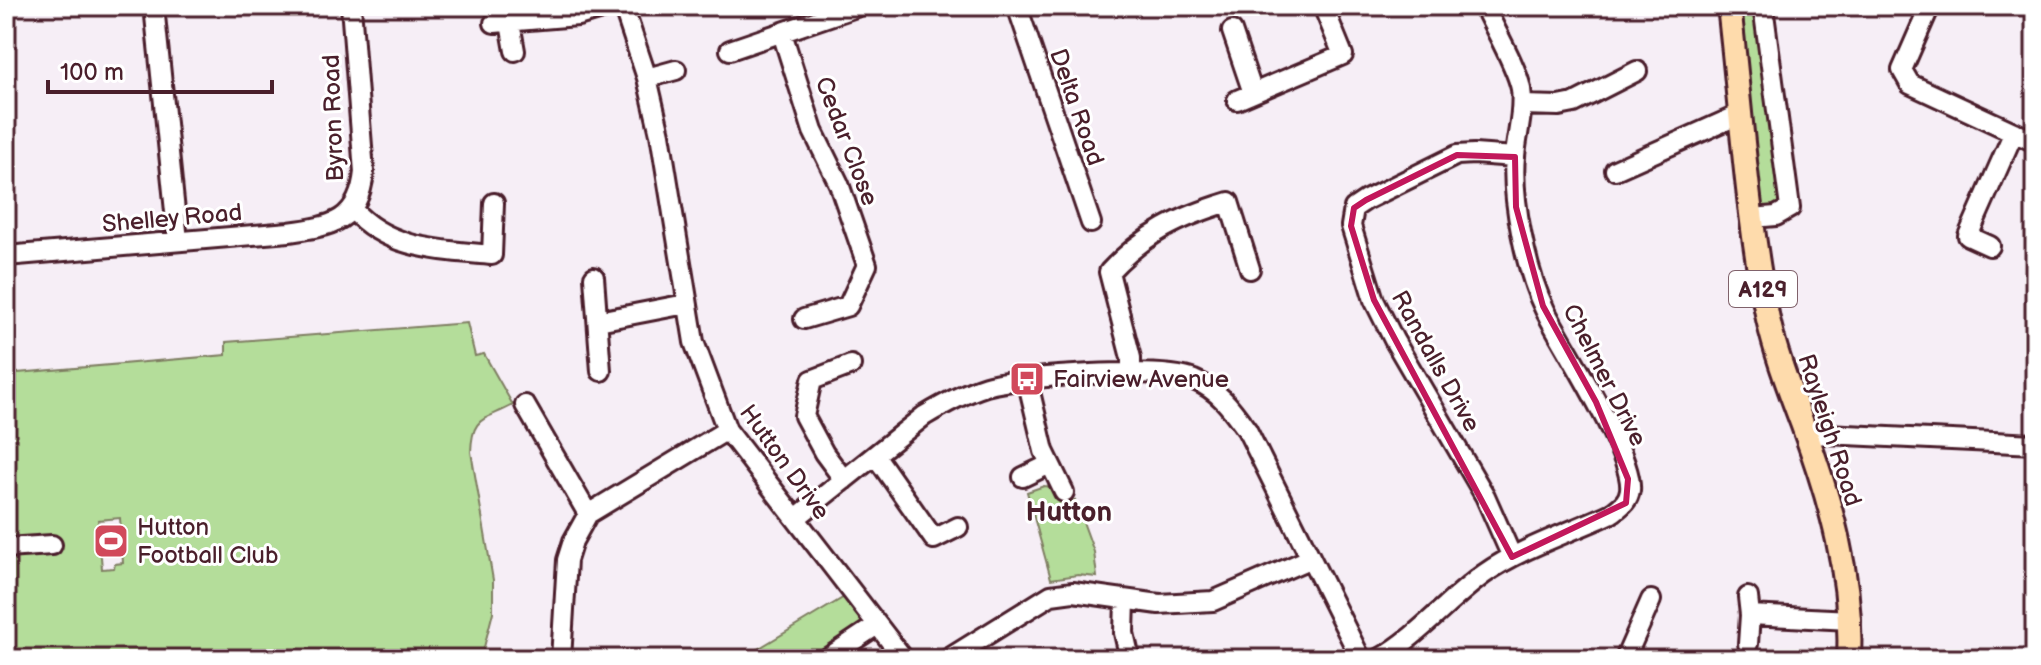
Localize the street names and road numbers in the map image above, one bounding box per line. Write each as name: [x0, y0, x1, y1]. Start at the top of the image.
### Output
street label: Delta Road: [1043, 45, 1110, 169]
street label: Byron Road: [317, 54, 350, 182]
street label: Cedar Close: [809, 73, 884, 210]
street label: Shelley Road: [101, 198, 243, 239]
road number: A129: [1729, 271, 1797, 307]
street label: Randalls Drive: [1385, 286, 1486, 437]
street label: Chelmer Drive: [1556, 299, 1653, 451]
street label: Rayleigh Road: [1791, 350, 1868, 510]
street label: Hutton Drive: [733, 399, 836, 525]

